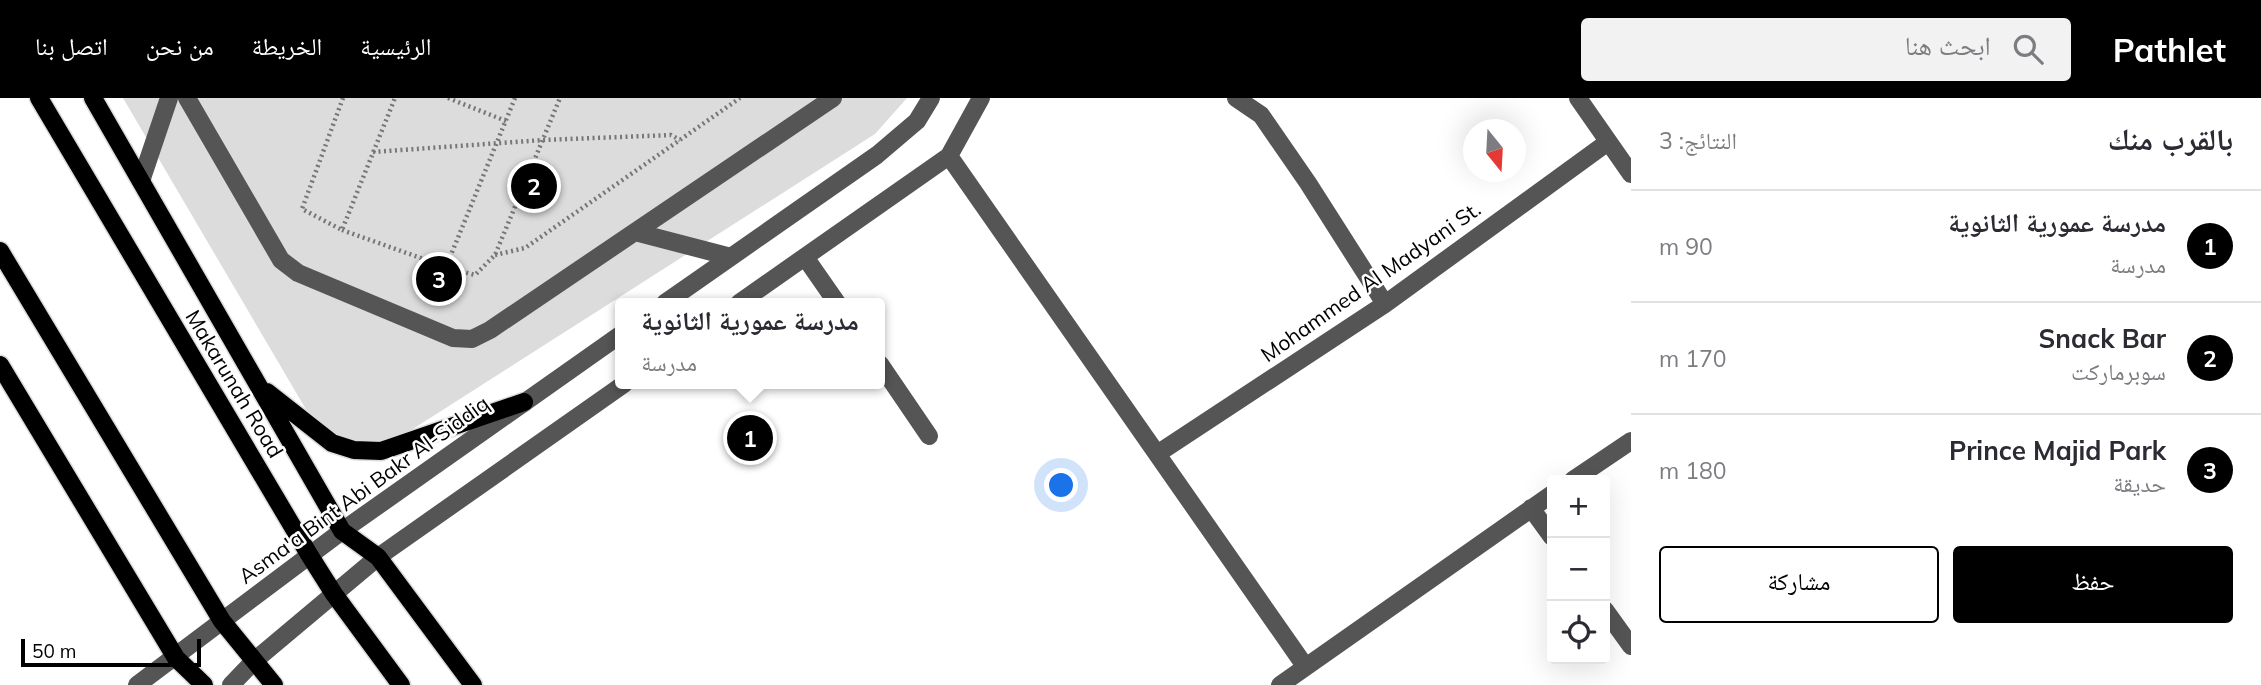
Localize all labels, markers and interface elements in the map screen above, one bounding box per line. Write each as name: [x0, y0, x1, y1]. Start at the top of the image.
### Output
search box: [1581, 18, 2071, 81]
text: ابحث هنا: [1905, 29, 1991, 62]
text: Pathlet: [2113, 29, 2226, 70]
icon: search: [2009, 30, 2047, 68]
text: اتصل بنا: [35, 31, 108, 61]
text: من نحن: [146, 31, 214, 61]
text: الخريطة: [252, 31, 322, 61]
text: الرئيسية: [360, 31, 431, 61]
north arrow: [1463, 119, 1526, 182]
text: بالقرب منك: [2108, 120, 2233, 158]
text: النتائج: 3: [1659, 126, 1737, 155]
pin: 2: [511, 160, 557, 212]
street label: Mohammed Al Madyani St.: [1256, 195, 1485, 367]
text: مدرسة عمورية الثانوية: [1948, 206, 2166, 239]
text: 90 m: [1659, 232, 1713, 261]
text: 1: [2203, 232, 2217, 261]
text: مدرسة: [2110, 250, 2166, 279]
pin: 3: [416, 253, 462, 305]
popup: [615, 298, 885, 389]
text: مدرسة عمورية الثانوية: [641, 304, 859, 337]
street label: Makarunah Road: [180, 305, 289, 462]
text: Snack Bar: [2039, 322, 2166, 355]
text: 170 m: [1659, 344, 1727, 373]
text: 2: [2203, 344, 2217, 373]
text: مدرسة: [641, 348, 697, 377]
text: سوبرماركت: [2071, 357, 2166, 386]
street label: Asma'a Bint Abi Bakr Al-Siddiq: [233, 390, 494, 589]
pin: 1: [727, 412, 773, 464]
text: Prince Majid Park: [1949, 434, 2166, 467]
text: 180 m: [1659, 456, 1727, 485]
text: 3: [2203, 456, 2217, 485]
your location: [1044, 468, 1078, 502]
text: حديقة: [2113, 469, 2166, 498]
map controls: [1547, 475, 1610, 664]
button: +: [1547, 475, 1610, 538]
button: −: [1547, 538, 1610, 601]
button: مشاركة: [1659, 546, 1939, 623]
button: حفظ: [1953, 546, 2233, 623]
button: locate: [1547, 601, 1610, 664]
scale bar: [21, 636, 201, 668]
text: 50 m: [32, 639, 76, 663]

